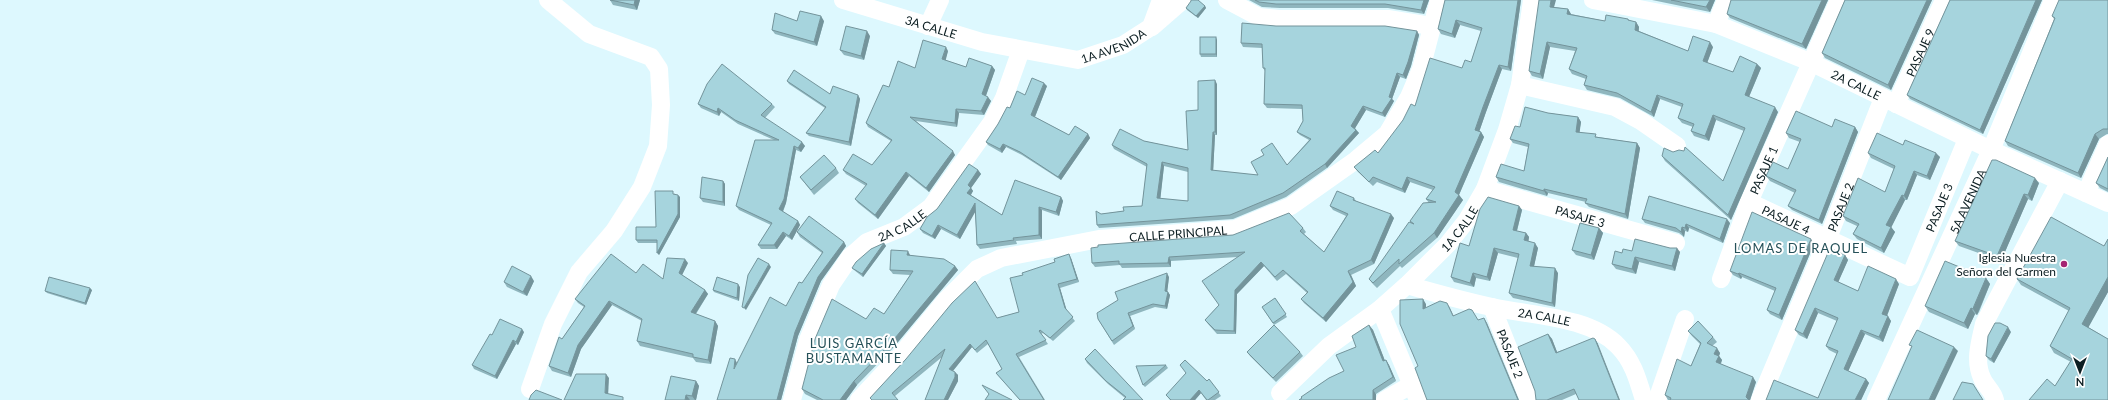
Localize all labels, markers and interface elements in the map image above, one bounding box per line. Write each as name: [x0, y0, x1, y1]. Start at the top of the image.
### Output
street label: 3A CALLE: [903, 12, 959, 42]
street label: 1A AVENIDA: [1079, 24, 1149, 66]
street label: PASAJE 9: [1902, 26, 1937, 79]
street label: 2A CALLE: [1829, 66, 1883, 103]
street label: PASAJE 1: [1746, 143, 1781, 196]
street label: 5A AVENIDA: [1946, 166, 1989, 236]
street label: PASAJE 2: [1824, 180, 1857, 234]
street label: PASAJE 3: [1922, 181, 1956, 234]
street label: PASAJE 3: [1554, 202, 1607, 230]
street label: PASAJE 4: [1760, 202, 1813, 237]
street label: 1A CALLE: [1437, 203, 1481, 255]
street label: 2A CALLE: [875, 206, 929, 244]
street label: CALLE PRINCIPAL: [1129, 222, 1228, 244]
district label: LOMAS DE RAQUEL: [1734, 240, 1868, 256]
place label: Iglesia Nuestra Señora del Carmen: [1956, 250, 2056, 279]
marker: Iglesia Nuestra Señora del Carmen: [2059, 259, 2069, 269]
street label: 2A CALLE: [1517, 304, 1572, 329]
street label: PASAJE 2: [1494, 327, 1527, 380]
district label: LUIS GARCÍA BUSTAMANTE: [806, 335, 902, 366]
north arrow: [2060, 352, 2100, 392]
text: N: [2076, 376, 2084, 389]

